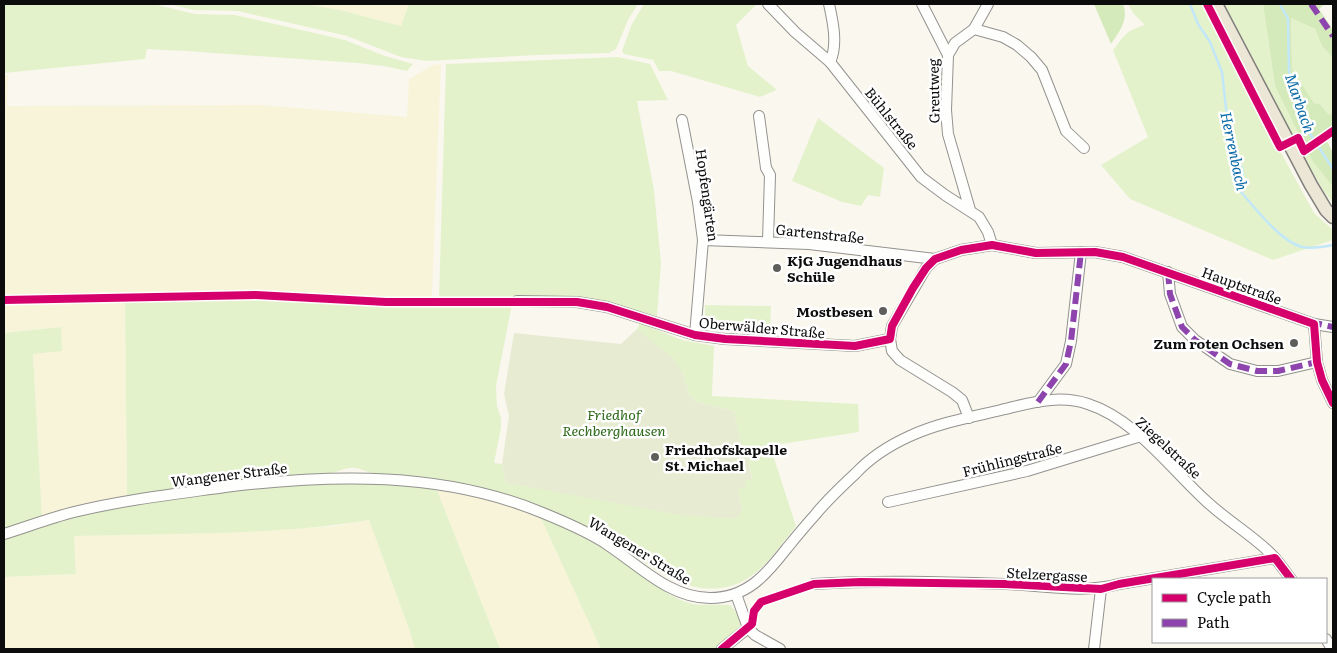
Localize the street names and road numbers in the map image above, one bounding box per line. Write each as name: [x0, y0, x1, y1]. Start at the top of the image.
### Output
street label: Greutweg: [922, 58, 944, 124]
street label: Bühlstraße: [861, 83, 923, 153]
street label: Hopfengärten: [692, 147, 724, 243]
street label: Gartenstraße: [775, 218, 865, 248]
street label: Hauptstraße: [1199, 261, 1285, 309]
street label: Oberwälder Straße: [698, 312, 826, 342]
street label: Ziegelstraße: [1132, 411, 1206, 483]
street label: Frühlingstraße: [960, 437, 1064, 481]
street label: Wangener Straße: [170, 457, 288, 491]
street label: Wangener Straße: [585, 511, 695, 589]
street label: Stelzergasse: [1006, 562, 1088, 586]

